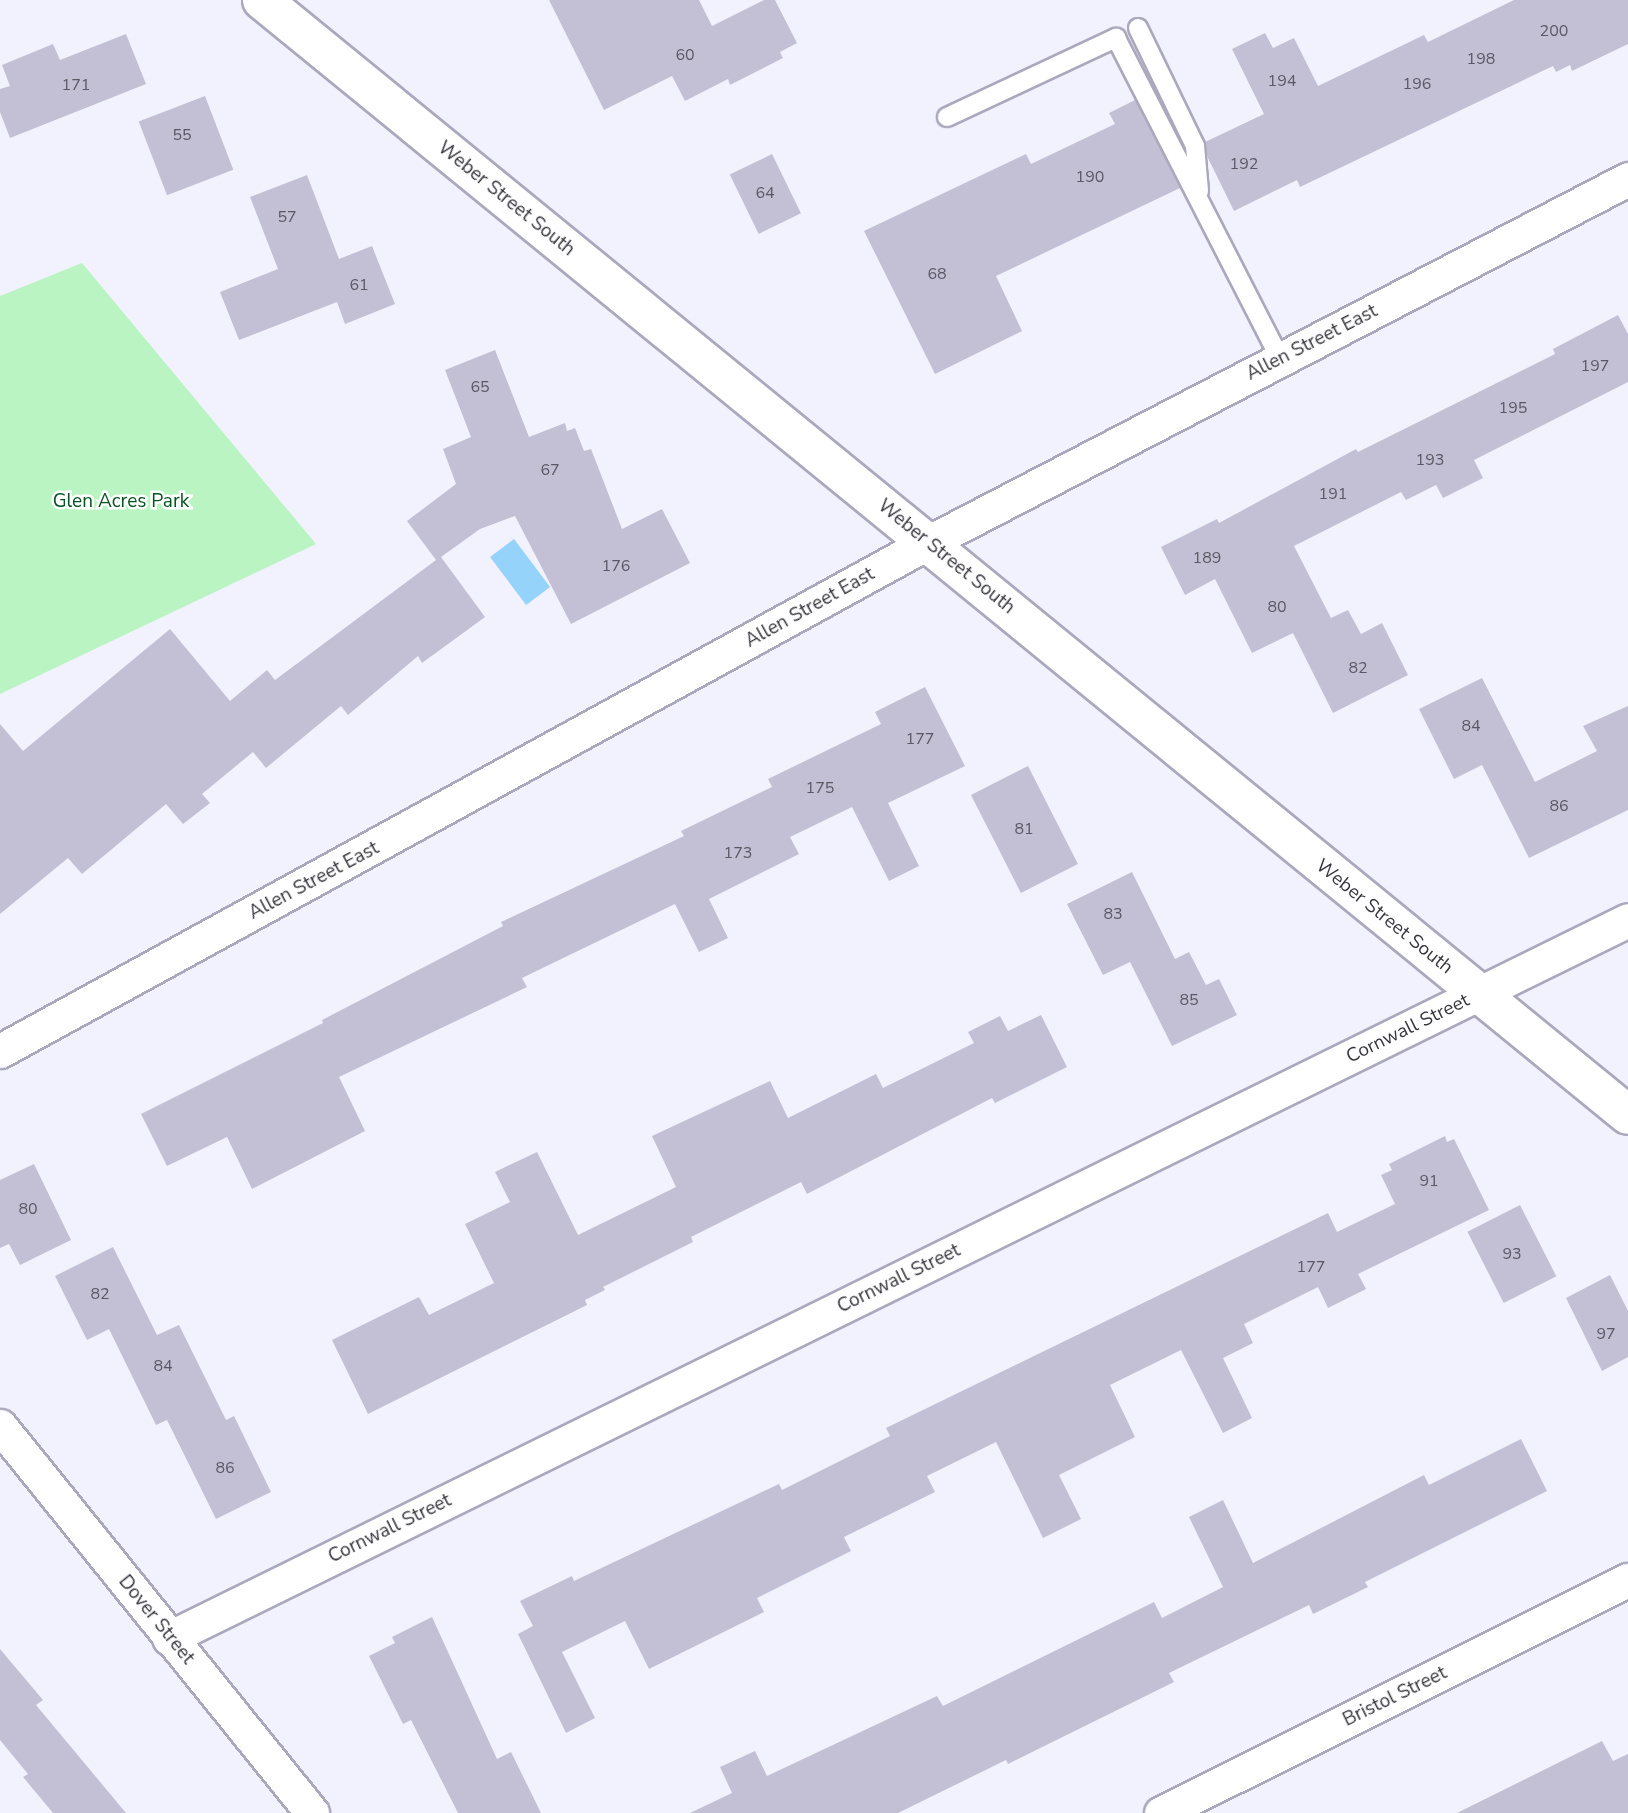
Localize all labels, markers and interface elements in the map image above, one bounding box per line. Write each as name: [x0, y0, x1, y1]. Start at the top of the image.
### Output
house number: 200: [1540, 21, 1568, 41]
house number: 60: [675, 45, 695, 65]
house number: 198: [1467, 49, 1495, 69]
house number: 194: [1268, 71, 1296, 91]
house number: 196: [1403, 74, 1431, 94]
house number: 171: [62, 75, 90, 95]
house number: 55: [172, 125, 192, 145]
street label: Weber Street South: [433, 137, 579, 261]
house number: 192: [1230, 154, 1258, 174]
house number: 190: [1076, 167, 1104, 187]
house number: 64: [755, 183, 775, 203]
house number: 57: [277, 207, 297, 227]
house number: 68: [927, 264, 947, 284]
house number: 61: [349, 275, 369, 295]
street label: Allen Street East: [1243, 300, 1381, 386]
house number: 197: [1581, 356, 1609, 376]
house number: 65: [470, 377, 490, 397]
house number: 195: [1499, 398, 1527, 418]
house number: 193: [1416, 450, 1444, 470]
house number: 67: [540, 460, 560, 480]
house number: 191: [1319, 484, 1347, 504]
park label: Glen Acres Park: [53, 491, 189, 513]
street label: Weber Street South: [873, 495, 1019, 619]
house number: 189: [1193, 548, 1221, 568]
house number: 176: [602, 556, 630, 576]
street label: Allen Street East: [741, 563, 879, 653]
house number: 80: [1267, 597, 1287, 617]
house number: 82: [1348, 658, 1368, 678]
house number: 84: [1461, 716, 1481, 736]
house number: 177: [906, 729, 934, 749]
house number: 175: [806, 778, 834, 798]
house number: 86: [1549, 796, 1569, 816]
house number: 81: [1014, 819, 1034, 839]
street label: Allen Street East: [245, 837, 383, 925]
house number: 173: [724, 843, 752, 863]
street label: Weber Street South: [1311, 855, 1457, 979]
house number: 83: [1103, 904, 1123, 924]
street label: Cornwall Street: [1343, 989, 1473, 1069]
house number: 85: [1179, 990, 1199, 1010]
house number: 91: [1419, 1171, 1439, 1191]
house number: 80: [18, 1199, 38, 1219]
street label: Cornwall Street: [834, 1239, 964, 1319]
house number: 93: [1502, 1244, 1522, 1264]
house number: 177: [1297, 1257, 1325, 1277]
house number: 82: [90, 1284, 110, 1304]
house number: 97: [1596, 1324, 1616, 1344]
house number: 84: [153, 1356, 173, 1376]
house number: 86: [215, 1458, 235, 1478]
street label: Cornwall Street: [325, 1489, 455, 1569]
street label: Dover Street: [113, 1571, 199, 1669]
street label: Bristol Street: [1339, 1662, 1451, 1732]

